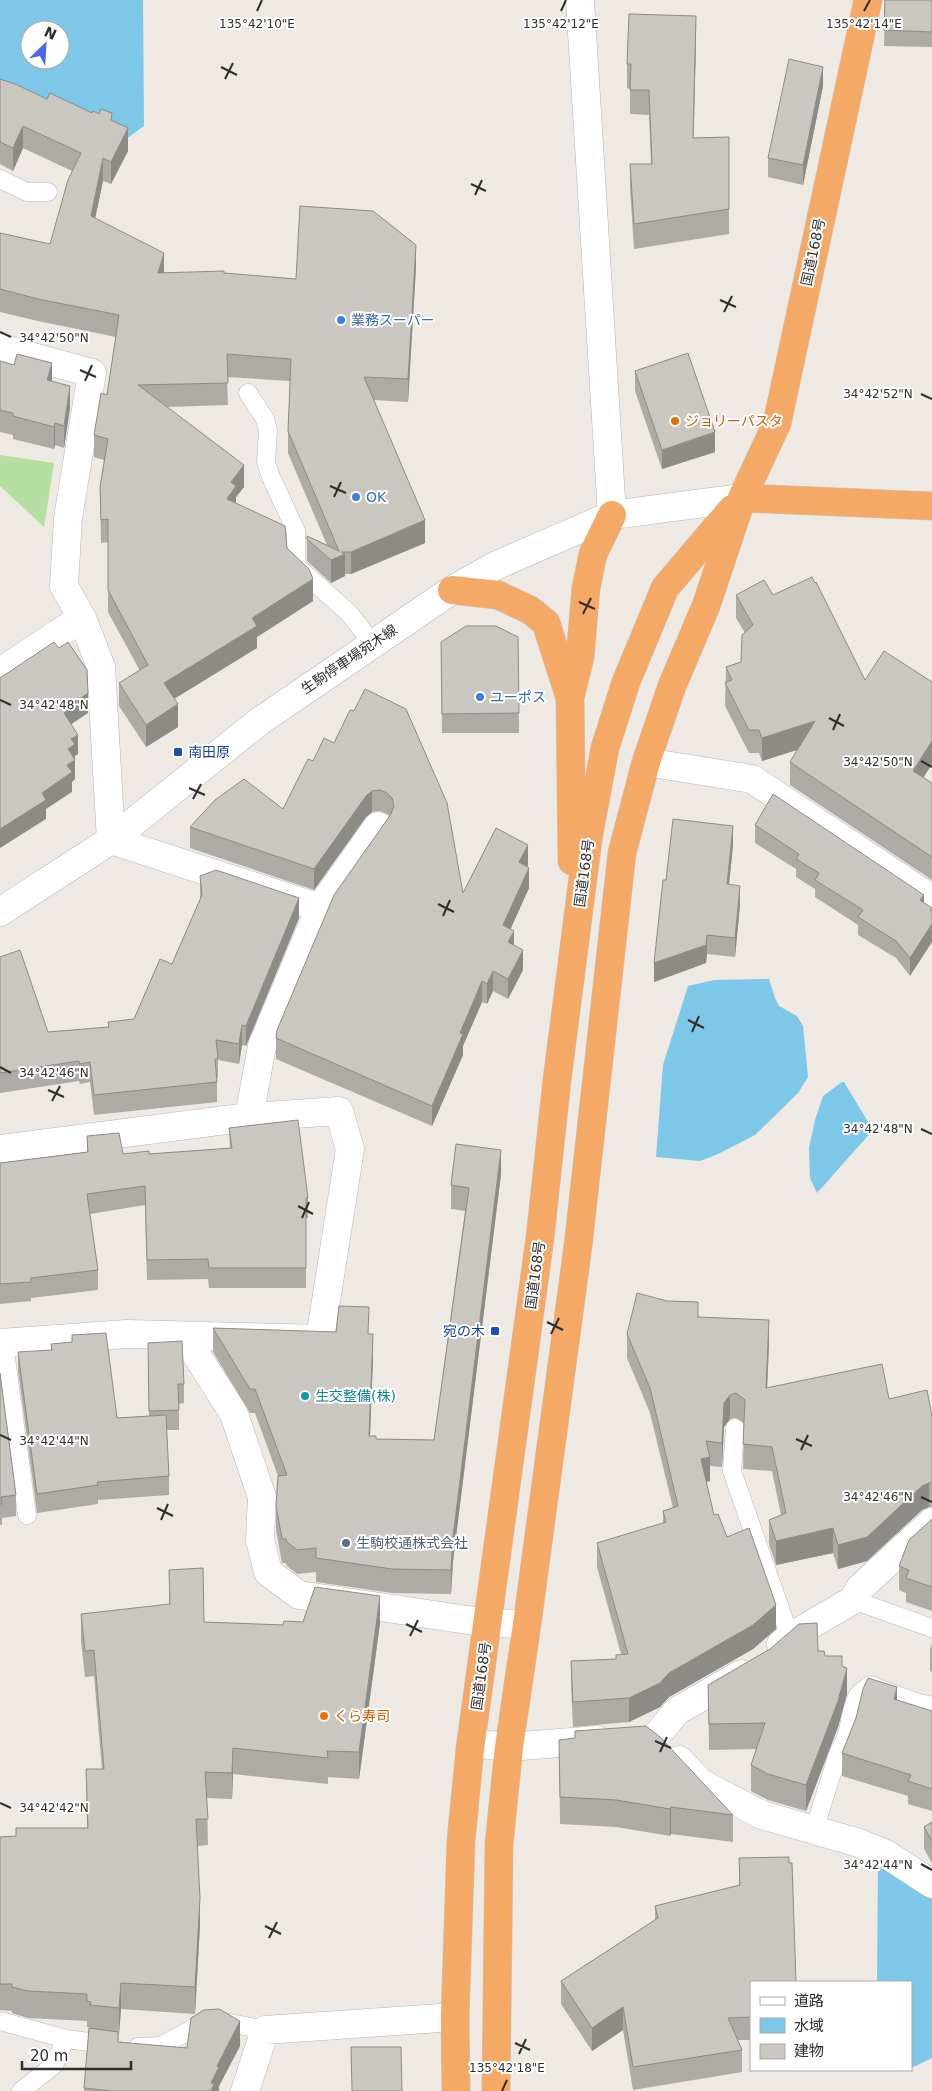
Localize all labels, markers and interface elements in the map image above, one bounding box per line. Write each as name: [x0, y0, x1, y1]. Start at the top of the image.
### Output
text: 135°42'10"E: [219, 17, 295, 31]
text: 135°42'12"E: [523, 17, 599, 31]
text: 135°42'14"E: [826, 17, 902, 31]
north arrow: [20, 20, 70, 70]
text: N: [42, 23, 59, 43]
street label: 国道168号: [798, 217, 828, 287]
place label: 業務スーパー: [351, 312, 435, 328]
marker: 業務スーパー: [335, 314, 347, 326]
text: 34°42'50"N: [19, 331, 89, 345]
text: 34°42'52"N: [843, 387, 913, 401]
place label: ジョリーパスタ: [685, 413, 783, 429]
marker: ジョリーパスタ: [669, 415, 681, 427]
place label: OK: [366, 489, 387, 505]
marker: OK: [350, 491, 362, 503]
street label: 生駒停車場宛木線: [298, 621, 400, 697]
place label: ユーポス: [490, 689, 546, 705]
marker: ユーポス: [474, 691, 486, 703]
text: 34°42'48"N: [19, 698, 89, 712]
place label: 南田原: [188, 744, 230, 760]
marker: 南田原: [172, 746, 184, 758]
text: 34°42'50"N: [843, 755, 913, 769]
street label: 国道168号: [571, 838, 597, 908]
text: 34°42'46"N: [19, 1066, 89, 1080]
text: 34°42'48"N: [843, 1122, 913, 1136]
street label: 国道168号: [522, 1240, 548, 1310]
place label: 宛の木: [443, 1323, 485, 1339]
marker: 宛の木: [489, 1325, 501, 1337]
place label: 生交整備(株): [315, 1388, 396, 1404]
marker: 生交整備(株): [299, 1390, 311, 1402]
text: 34°42'44"N: [19, 1434, 89, 1448]
text: 34°42'46"N: [843, 1490, 913, 1504]
place label: 生駒校通株式会社: [356, 1535, 468, 1551]
marker: 生駒校通株式会社: [340, 1537, 352, 1549]
street label: 国道168号: [468, 1641, 494, 1711]
place label: くら寿司: [334, 1708, 390, 1724]
marker: くら寿司: [318, 1710, 330, 1722]
text: 34°42'42"N: [19, 1801, 89, 1815]
text: 34°42'44"N: [843, 1858, 913, 1872]
legend: [750, 1981, 912, 2071]
text: 道路: [794, 1992, 824, 2010]
text: 水域: [794, 2017, 824, 2035]
scale bar: [22, 2038, 131, 2070]
text: 建物: [794, 2042, 824, 2060]
text: 20 m: [30, 2047, 68, 2065]
text: 135°42'18"E: [469, 2061, 545, 2075]

